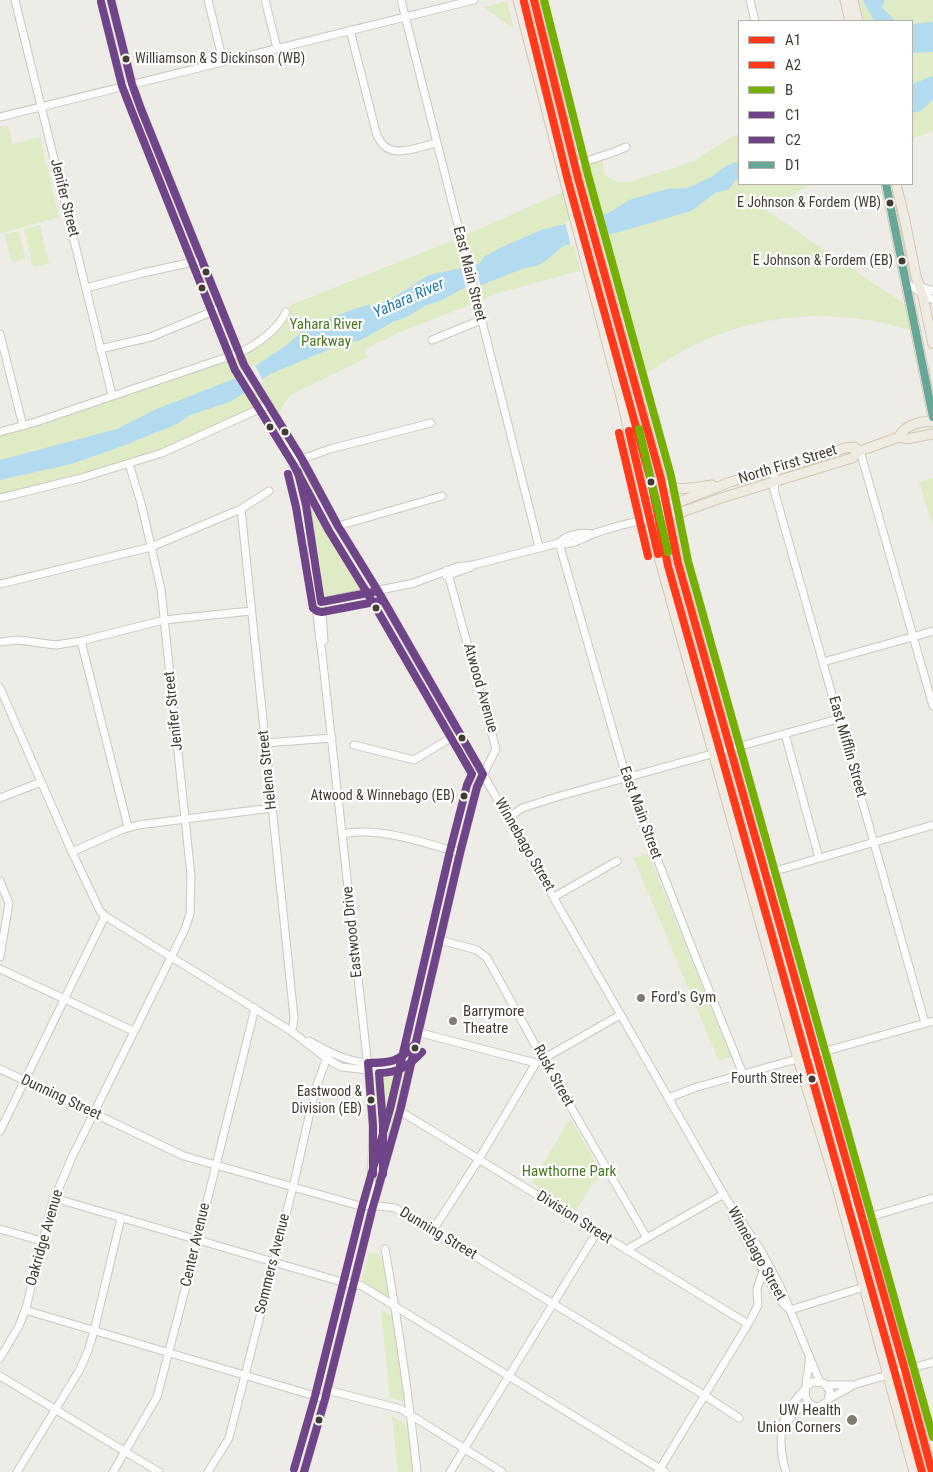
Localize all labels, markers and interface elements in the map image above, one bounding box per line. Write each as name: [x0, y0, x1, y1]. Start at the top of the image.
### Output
legend: [738, 20, 913, 185]
text: A1: [785, 31, 801, 49]
place label: Williamson & S Dickinson (WB): [135, 51, 305, 67]
marker: Williamson & S Dickinson (WB): [121, 54, 131, 64]
text: A2: [785, 56, 801, 74]
text: B: [785, 81, 793, 99]
text: C1: [785, 106, 801, 124]
text: C2: [785, 131, 801, 149]
text: D1: [785, 156, 801, 174]
street label: Jenifer Street: [46, 157, 82, 239]
place label: E Johnson & Fordem (WB): [737, 195, 881, 211]
marker: E Johnson & Fordem (WB): [885, 198, 895, 208]
street label: East Main Street: [449, 225, 489, 323]
place label: E Johnson & Fordem (EB): [753, 253, 893, 269]
marker: E Johnson & Fordem (EB): [897, 256, 907, 266]
unlabelled marker: [201, 267, 211, 277]
water label: Yahara River: [370, 275, 448, 323]
unlabelled marker: [197, 283, 207, 293]
park label: Yahara River Parkway: [289, 316, 363, 351]
unlabelled marker: [265, 422, 275, 432]
unlabelled marker: [280, 427, 290, 437]
street label: North First Street: [737, 441, 839, 489]
unlabelled marker: [646, 477, 656, 487]
unlabelled marker: [371, 603, 381, 613]
street label: Atwood Avenue: [459, 641, 501, 735]
street label: Jenifer Street: [161, 670, 187, 752]
street label: East Mifflin Street: [824, 694, 870, 800]
street label: Helena Street: [255, 729, 281, 811]
unlabelled marker: [457, 733, 467, 743]
street label: East Main Street: [615, 764, 665, 862]
place label: Atwood & Winnebago (EB): [311, 788, 455, 804]
marker: Atwood & Winnebago (EB): [459, 791, 469, 801]
street label: Winnebago Street: [490, 795, 558, 895]
street label: Eastwood Drive: [339, 886, 367, 978]
place label: Ford's Gym: [651, 989, 716, 1007]
marker: Ford's Gym: [635, 992, 647, 1004]
place label: Barrymore Theatre: [463, 1003, 524, 1038]
marker: Barrymore Theatre: [447, 1015, 459, 1027]
street label: Rusk Street: [529, 1042, 577, 1110]
unlabelled marker: [410, 1043, 420, 1053]
street label: Dunning Street: [18, 1071, 104, 1125]
place label: Fourth Street: [731, 1071, 803, 1087]
marker: Fourth Street: [807, 1074, 817, 1084]
place label: Eastwood & Division (EB): [292, 1084, 362, 1116]
marker: Eastwood & Division (EB): [366, 1095, 376, 1105]
park label: Hawthorne Park: [522, 1163, 616, 1181]
street label: Oakridge Avenue: [23, 1188, 67, 1288]
street label: Division Street: [533, 1188, 615, 1248]
street label: Center Avenue: [178, 1201, 214, 1289]
street label: Dunning Street: [396, 1204, 480, 1264]
street label: Winnebago Street: [723, 1204, 789, 1304]
street label: Sommers Avenue: [252, 1212, 294, 1316]
place label: UW Health Union Corners: [757, 1402, 841, 1437]
marker: UW Health Union Corners: [845, 1413, 859, 1427]
unlabelled marker: [314, 1415, 324, 1425]

